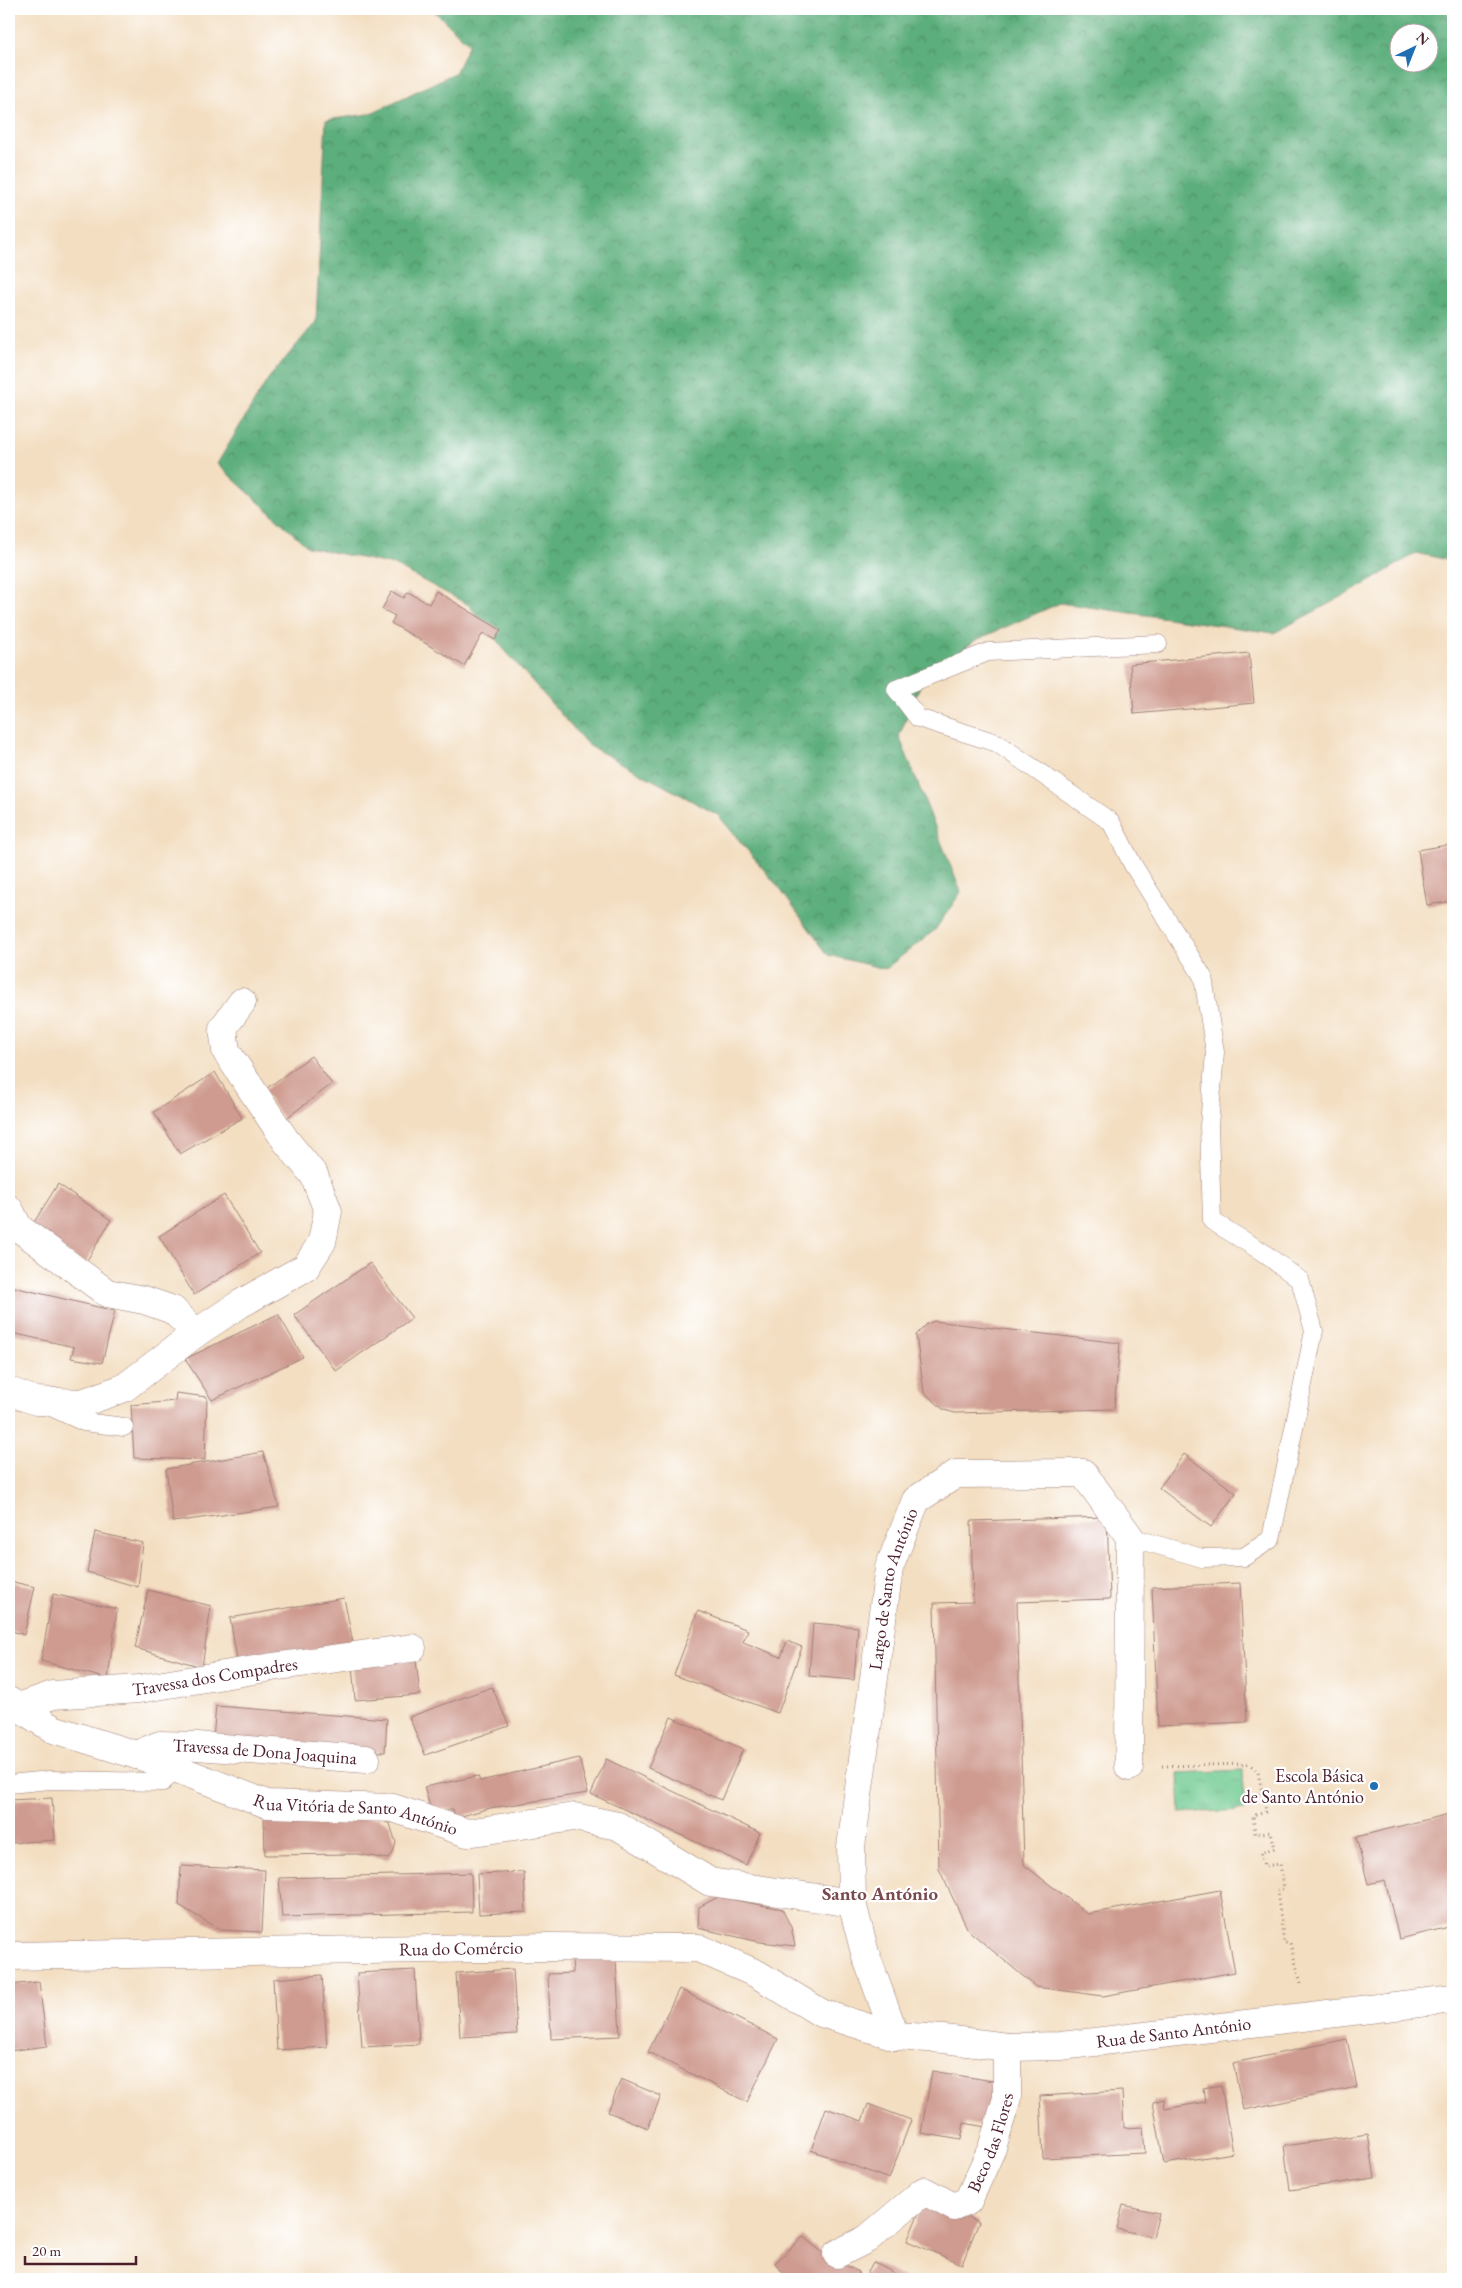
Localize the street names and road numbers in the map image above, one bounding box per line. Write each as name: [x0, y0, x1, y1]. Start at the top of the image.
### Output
street label: Largo de Santo António: [863, 1504, 923, 1671]
street label: Travessa dos Compadres: [131, 1652, 299, 1700]
street label: Travessa de Dona Joaquina: [172, 1733, 358, 1769]
street label: Rua Vitória de Santo António: [250, 1788, 461, 1840]
street label: Rua do Comércio: [399, 1935, 523, 1961]
street label: Rua de Santo António: [1095, 2011, 1252, 2053]
street label: Beco das Flores: [961, 2094, 1018, 2196]

